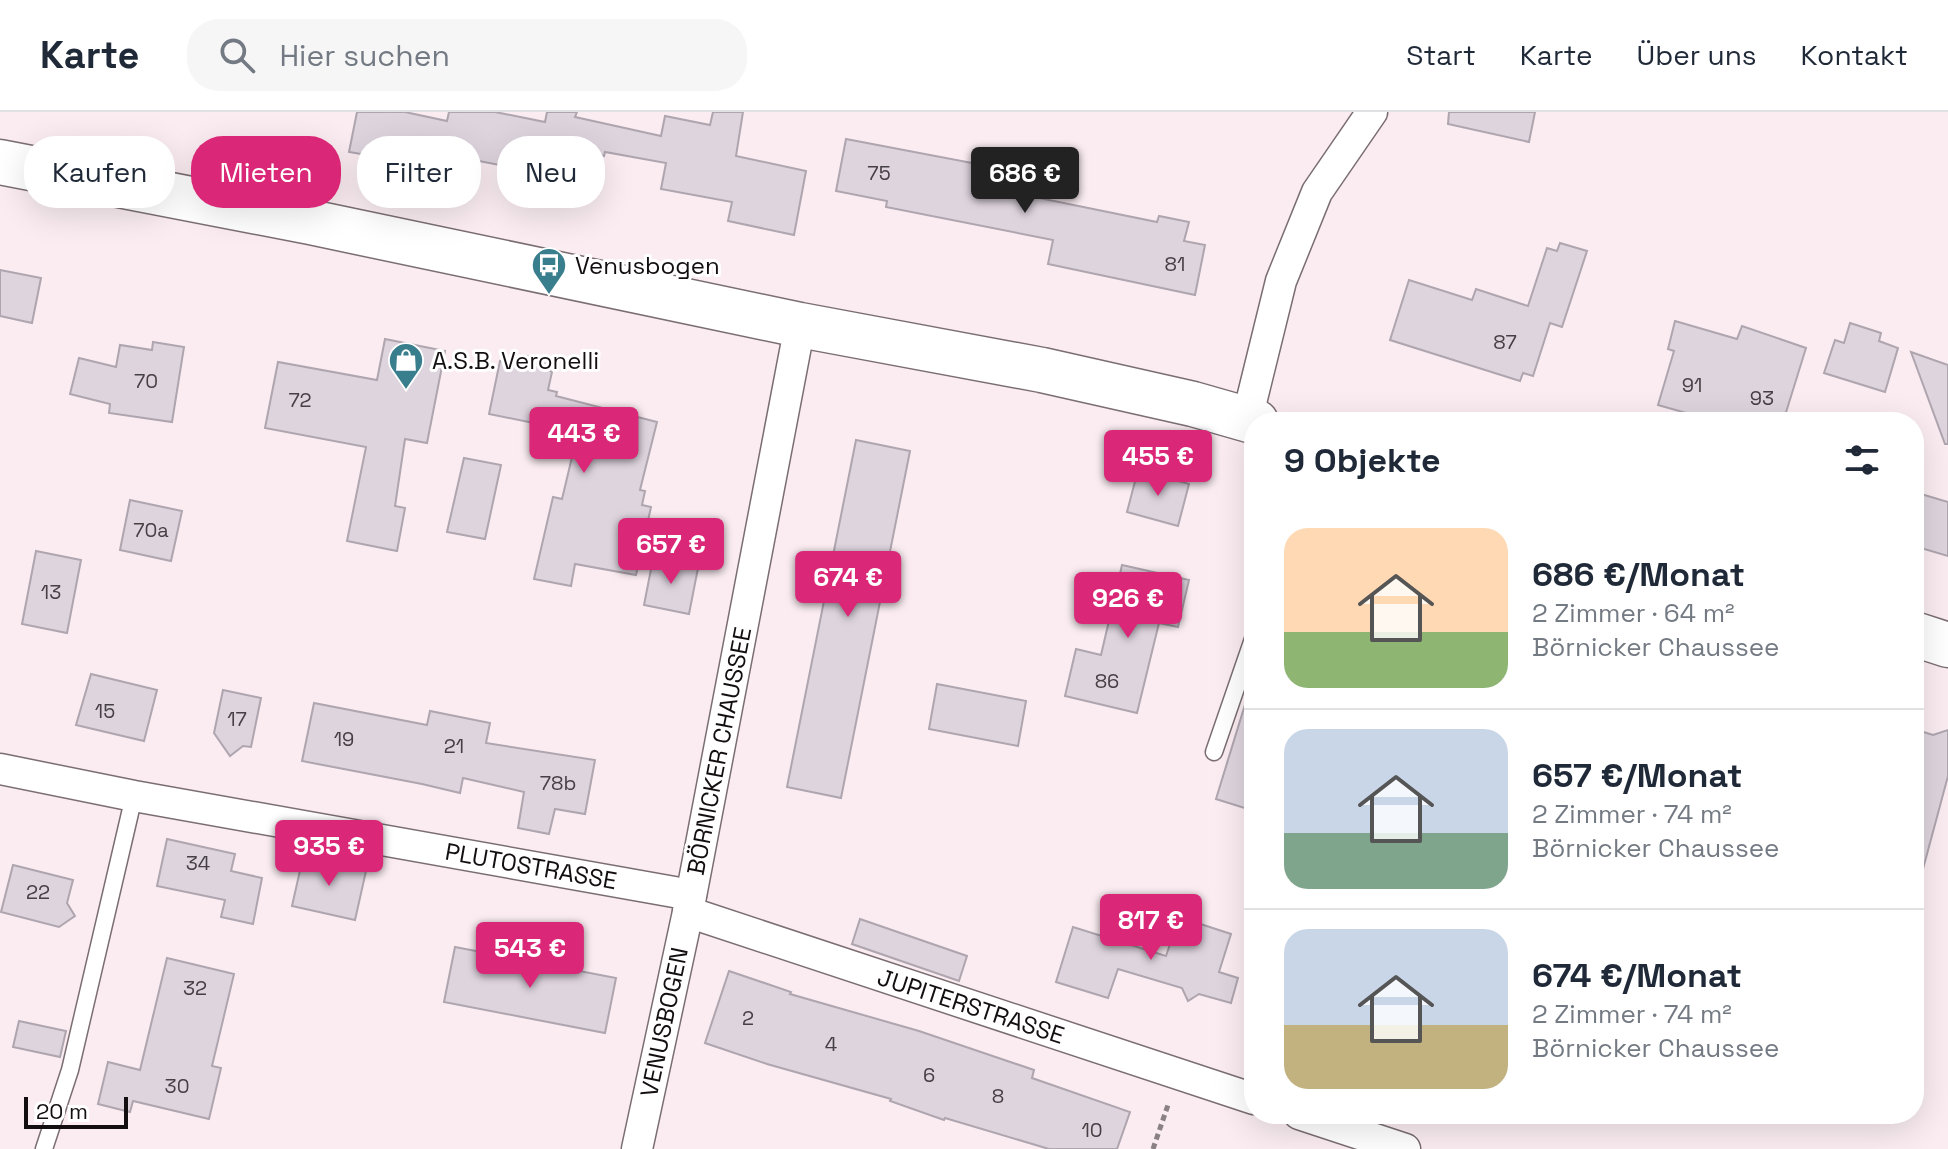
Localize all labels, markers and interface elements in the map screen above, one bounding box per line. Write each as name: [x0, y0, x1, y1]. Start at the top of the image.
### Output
search box: [187, 19, 747, 91]
text: Karte: [40, 31, 139, 79]
icon: search: [215, 33, 259, 77]
text: Hier suchen: [279, 36, 450, 75]
text: Start: [1406, 37, 1476, 73]
text: Karte: [1520, 37, 1592, 73]
text: Über uns: [1636, 37, 1757, 73]
text: Kontakt: [1801, 37, 1908, 73]
chip: Kaufen: [24, 136, 175, 208]
chip: Mieten: [191, 136, 341, 208]
chip: Filter: [357, 136, 481, 208]
chip: Neu: [497, 136, 605, 208]
pin: 686 €: [969, 147, 1081, 215]
text: 686 €: [989, 156, 1061, 190]
house number: 75: [867, 160, 891, 186]
bus stop icon: Venusbogen: [530, 246, 568, 296]
place label: Venusbogen: [575, 250, 720, 281]
house number: 81: [1165, 251, 1185, 277]
house number: 87: [1493, 329, 1517, 355]
shop icon: A.S.B. Veronelli: [387, 341, 425, 391]
place label: A.S.B. Veronelli: [432, 345, 599, 376]
house number: 70: [134, 368, 158, 394]
house number: 91: [1682, 372, 1702, 398]
house number: 93: [1750, 385, 1774, 411]
house number: 72: [288, 387, 312, 413]
pin: 443 €: [528, 407, 640, 475]
text: 443 €: [547, 416, 621, 450]
pin: 455 €: [1102, 430, 1214, 498]
icon: filters: [1840, 438, 1884, 482]
text: 455 €: [1122, 439, 1194, 473]
text: 9 Objekte: [1284, 439, 1441, 482]
house number: 70a: [133, 517, 169, 543]
pin: 657 €: [615, 518, 727, 586]
text: 657 €: [636, 527, 706, 561]
pin: 674 €: [792, 551, 904, 619]
text: 686 €/Monat: [1532, 553, 1745, 596]
text: 674 €: [813, 560, 883, 594]
icon: home: [1348, 560, 1444, 656]
pin: 926 €: [1072, 572, 1184, 640]
house number: 13: [41, 579, 61, 605]
text: 926 €: [1092, 581, 1164, 615]
text: 2 Zimmer · 64 m²: [1532, 596, 1735, 630]
street label: BÖRNICKER CHAUSSEE: [680, 624, 758, 878]
text: Börnicker Chaussee: [1532, 630, 1779, 664]
house number: 86: [1095, 668, 1119, 694]
house number: 15: [95, 698, 115, 724]
house number: 17: [227, 706, 247, 732]
house number: 19: [334, 726, 354, 752]
house number: 21: [444, 733, 464, 759]
text: 657 €/Monat: [1532, 754, 1742, 797]
icon: home: [1348, 761, 1444, 857]
house number: 78b: [540, 770, 576, 796]
text: 2 Zimmer · 74 m²: [1532, 797, 1732, 831]
pin: 935 €: [273, 820, 385, 888]
text: 935 €: [293, 829, 365, 863]
text: Börnicker Chaussee: [1532, 831, 1779, 865]
street label: PLUTOSTRASSE: [443, 836, 619, 896]
house number: 34: [186, 850, 210, 876]
house number: 22: [26, 879, 50, 905]
pin: 817 €: [1095, 894, 1207, 962]
text: 817 €: [1118, 903, 1184, 937]
pin: 543 €: [474, 922, 586, 990]
text: 543 €: [494, 931, 566, 965]
street label: VENUSBOGEN: [633, 944, 695, 1100]
text: 674 €/Monat: [1532, 954, 1742, 997]
street label: JUPITERSTRASSE: [874, 961, 1068, 1051]
icon: home: [1348, 961, 1444, 1057]
house number: 32: [183, 975, 207, 1001]
text: 2 Zimmer · 74 m²: [1532, 997, 1732, 1031]
house number: 2: [742, 1005, 754, 1031]
house number: 4: [825, 1031, 837, 1057]
text: Börnicker Chaussee: [1532, 1031, 1779, 1065]
house number: 6: [923, 1062, 935, 1088]
house number: 30: [165, 1073, 189, 1099]
house number: 8: [992, 1083, 1004, 1109]
scale bar: [24, 1093, 128, 1129]
text: 20 m: [36, 1097, 88, 1125]
house number: 10: [1081, 1117, 1103, 1143]

